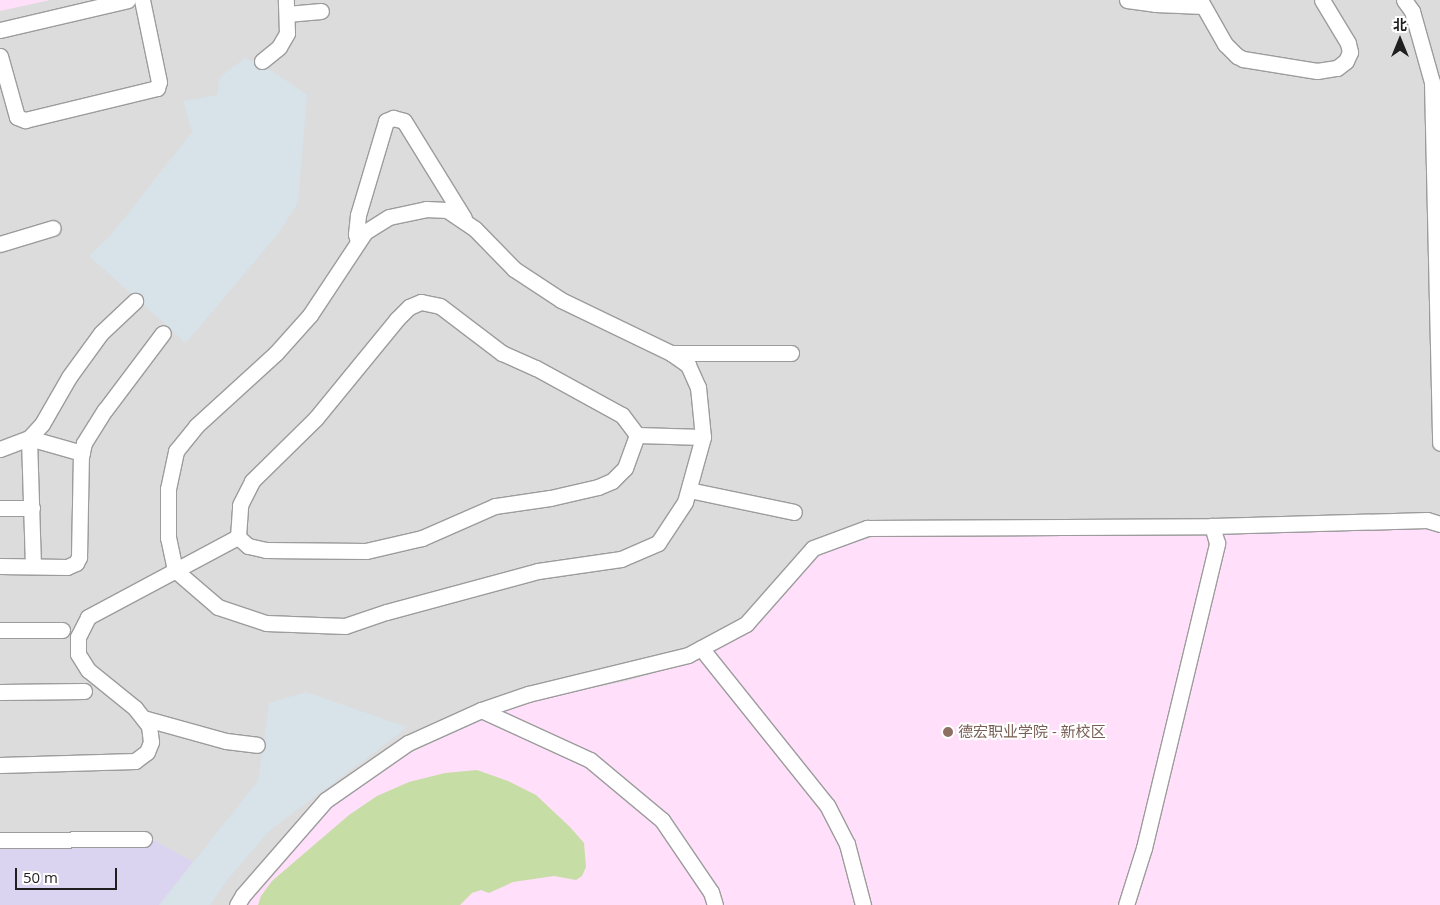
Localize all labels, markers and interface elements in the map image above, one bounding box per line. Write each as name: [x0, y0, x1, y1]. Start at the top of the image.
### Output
north arrow: [1375, 15, 1425, 65]
text: 北: [1393, 15, 1407, 34]
place label: 德宏职业学院 - 新校区: [958, 723, 1106, 741]
marker: 德宏职业学院 - 新校区: [942, 726, 954, 738]
scale bar: [18, 858, 120, 890]
text: 50 m: [23, 867, 58, 887]

